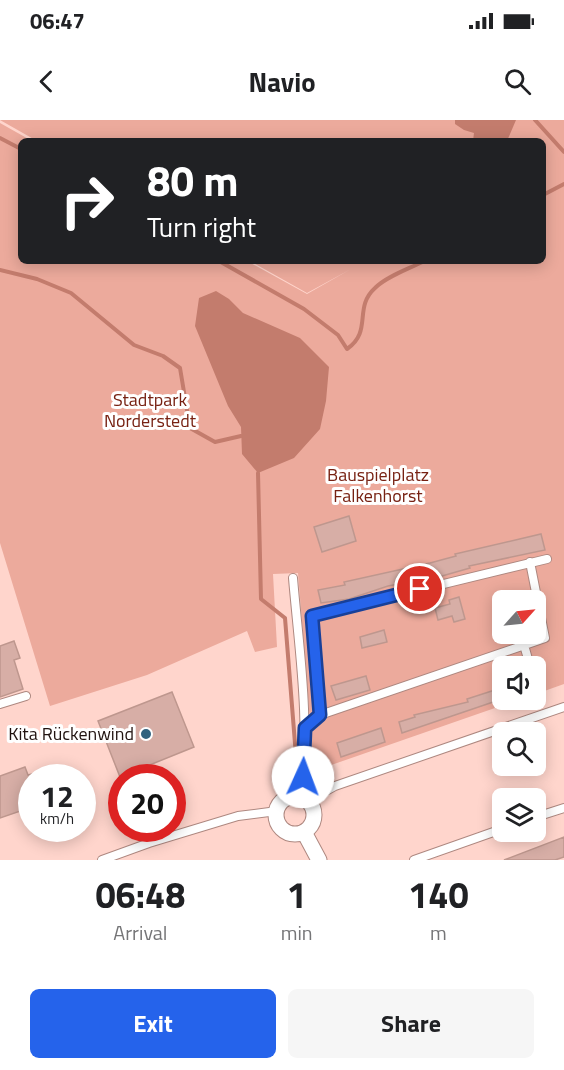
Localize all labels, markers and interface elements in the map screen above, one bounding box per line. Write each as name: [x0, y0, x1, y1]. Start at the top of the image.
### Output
text: 06:47: [30, 4, 85, 38]
text: Navio: [248, 61, 316, 102]
icon: back: [30, 65, 63, 98]
icon: search: [501, 65, 534, 98]
text: 80 m: [147, 148, 239, 212]
icon: right: [48, 162, 126, 240]
text: Turn right: [147, 206, 256, 247]
park label: Stadtpark Norderstedt: [104, 386, 197, 434]
park label: Bauspielplatz Falkenhorst: [327, 461, 429, 509]
pin: [394, 563, 445, 614]
icon: arrive: [403, 572, 436, 605]
north arrow: [492, 590, 546, 644]
map controls: [492, 590, 546, 842]
button: sound: [492, 656, 546, 710]
place label: Kita Rückenwind: [8, 720, 134, 747]
button: search: [492, 722, 546, 776]
marker: Kita Rückenwind: [139, 727, 153, 741]
position arrow: [271, 745, 335, 809]
speed limit sign: 20: [108, 764, 186, 842]
text: 12: [40, 773, 74, 819]
button: layers: [492, 788, 546, 842]
text: km/h: [40, 807, 74, 830]
text: 06:48: [95, 867, 185, 922]
text: 1: [287, 867, 307, 922]
text: 140: [408, 867, 469, 922]
text: Arrival: [113, 917, 168, 948]
text: min: [281, 917, 313, 948]
text: m: [430, 917, 447, 948]
button: Exit: [30, 989, 276, 1058]
button: Share: [288, 989, 534, 1058]

